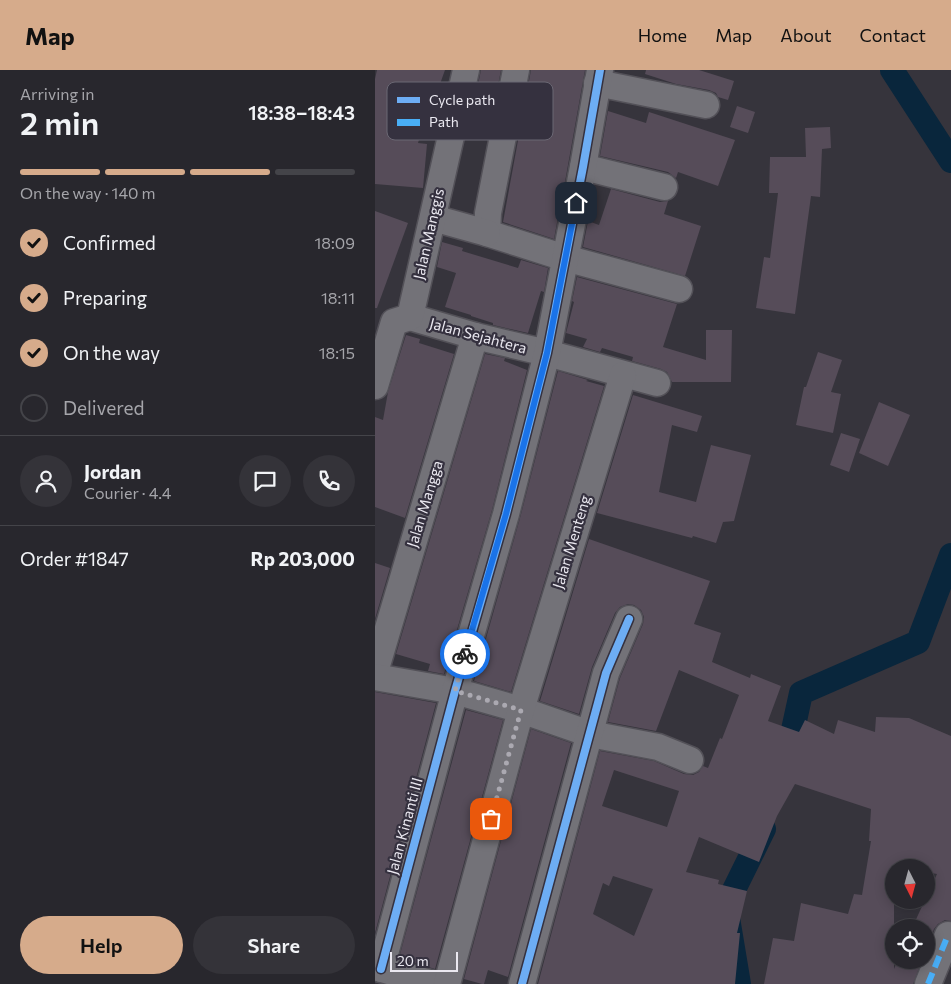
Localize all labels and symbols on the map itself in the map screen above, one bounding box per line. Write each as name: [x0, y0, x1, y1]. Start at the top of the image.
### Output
legend: [387, 82, 553, 140]
text: Cycle path: [429, 91, 495, 108]
text: Path: [429, 113, 459, 130]
pin: [555, 182, 597, 224]
street label: Jalan Manggis: [409, 186, 447, 281]
street label: Jalan Sejahtera: [428, 313, 529, 357]
street label: Jalan Mangga: [402, 458, 446, 549]
street label: Jalan Menteng: [548, 493, 594, 591]
courier: [440, 629, 490, 679]
street label: Jalan Kinanti III: [382, 775, 426, 876]
pin: [470, 798, 512, 840]
north arrow: [885, 859, 935, 909]
scale bar: [390, 949, 457, 972]

